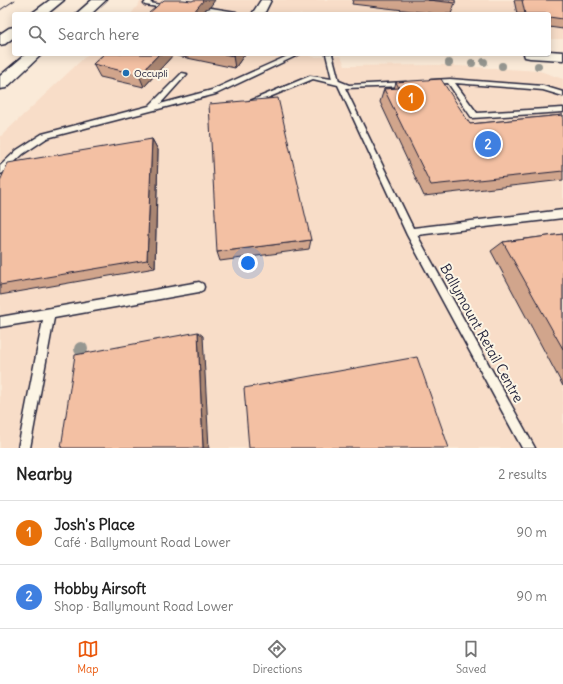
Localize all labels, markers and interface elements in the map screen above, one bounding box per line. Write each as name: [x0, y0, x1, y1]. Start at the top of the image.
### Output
search box: [12, 12, 551, 56]
icon: search: [26, 23, 48, 45]
text: Search here: [58, 25, 139, 44]
place label: Occupli: [134, 67, 168, 80]
marker: Occupli: [121, 68, 131, 78]
pin: 1: [398, 83, 424, 113]
pin: 2: [475, 129, 501, 159]
your location: [238, 253, 258, 273]
street label: Ballymount Retail Centre: [436, 260, 528, 406]
text: Nearby: [16, 463, 72, 485]
text: 2 results: [498, 466, 547, 483]
text: Josh's Place: [54, 515, 135, 534]
text: 1: [26, 524, 32, 541]
text: 90 m: [516, 524, 547, 541]
text: Café · Ballymount Road Lower: [54, 534, 231, 551]
text: Hobby Airsoft: [54, 579, 146, 598]
text: 2: [25, 588, 33, 605]
text: 90 m: [516, 588, 547, 605]
text: Shop · Ballymount Road Lower: [54, 598, 233, 615]
tab: Map: [77, 638, 99, 676]
tab: Directions: [253, 638, 302, 676]
tab: Saved: [456, 638, 486, 676]

